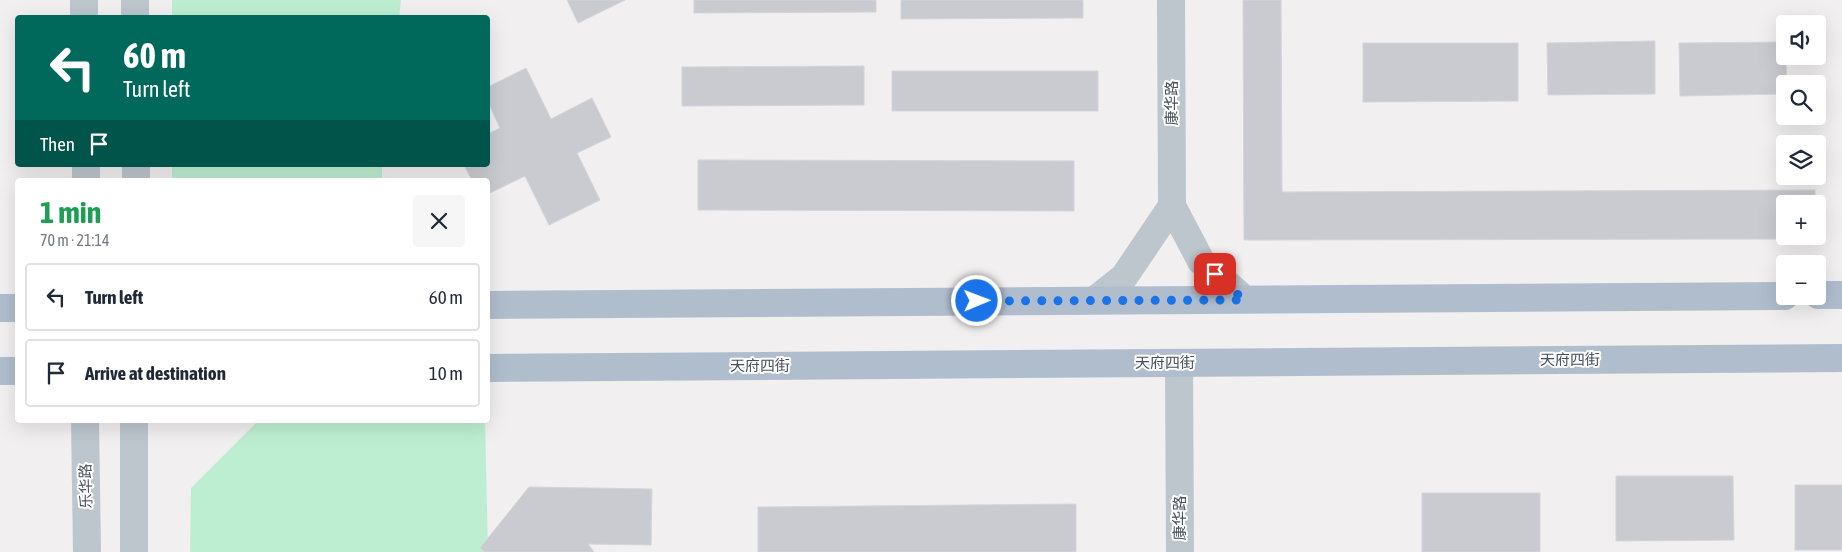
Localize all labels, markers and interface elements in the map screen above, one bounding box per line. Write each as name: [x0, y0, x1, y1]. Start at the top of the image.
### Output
map controls: [1776, 15, 1826, 305]
button: sound: [1776, 15, 1826, 65]
icon: left: [40, 35, 105, 100]
text: 60 m: [123, 35, 186, 75]
button: search: [1776, 75, 1826, 125]
text: Turn left: [123, 76, 190, 102]
street label: 康华路: [1163, 80, 1180, 126]
icon: arrive: [85, 130, 113, 158]
text: Then: [40, 133, 75, 155]
button: layers: [1776, 135, 1826, 185]
text: 1 min: [40, 195, 101, 229]
button: close: [413, 195, 465, 247]
button: +: [1776, 195, 1826, 245]
text: 70 m · 21:14: [40, 231, 110, 249]
pin: [1194, 253, 1236, 295]
button: −: [1776, 255, 1826, 305]
icon: arrive: [1201, 260, 1229, 288]
position arrow: [950, 274, 1002, 326]
icon: left: [42, 283, 70, 311]
text: Turn left: [85, 286, 143, 308]
text: 60 m: [429, 286, 463, 308]
street label: 天府四街: [1540, 351, 1600, 368]
street label: 天府四街: [1135, 354, 1195, 371]
street label: 天府四街: [730, 357, 790, 374]
icon: arrive: [42, 359, 70, 387]
text: Arrive at destination: [85, 362, 226, 384]
text: 10 m: [429, 362, 463, 384]
street label: 乐华路: [77, 463, 94, 509]
street label: 康华路: [1171, 495, 1188, 541]

